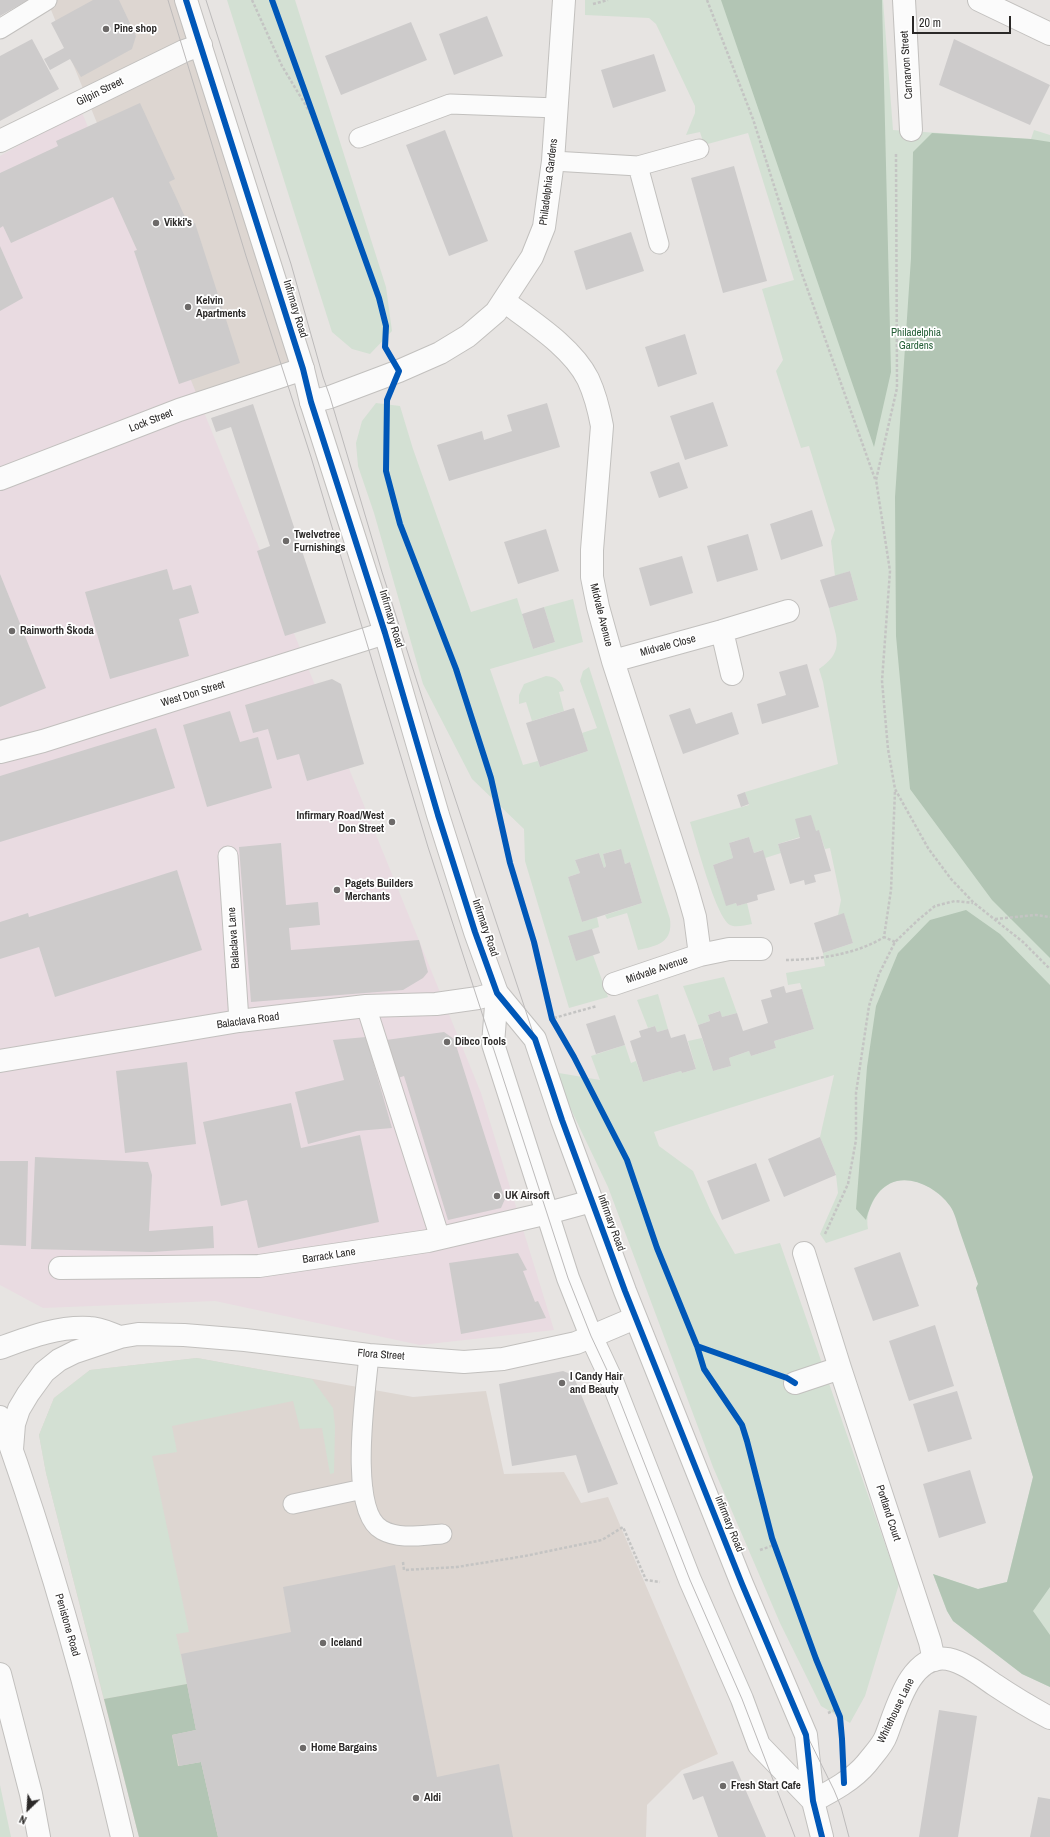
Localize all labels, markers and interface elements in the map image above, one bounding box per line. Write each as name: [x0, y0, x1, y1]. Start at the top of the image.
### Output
scale bar: [914, 8, 1013, 34]
text: 20 m: [919, 15, 941, 31]
place label: Pine shop: [114, 22, 157, 36]
marker: Pine shop: [101, 24, 111, 34]
street label: Carnarvon Street: [898, 30, 916, 100]
street label: Gilpin Street: [74, 75, 126, 109]
street label: Philadelphia Gardens: [537, 138, 561, 226]
place label: Vikki's: [164, 216, 192, 230]
marker: Vikki's: [151, 218, 161, 228]
street label: Infirmary Road: [280, 279, 310, 339]
place label: Kelvin Apartments: [196, 294, 246, 320]
marker: Kelvin Apartments: [183, 302, 193, 312]
park label: Philadelphia Gardens: [891, 326, 941, 352]
street label: Lock Street: [127, 407, 175, 435]
place label: Twelvetree Furnishings: [294, 528, 346, 554]
marker: Twelvetree Furnishings: [281, 536, 291, 546]
street label: Midvale Avenue: [587, 582, 615, 648]
street label: Infirmary Road: [376, 589, 406, 649]
place label: Rainworth Škoda: [20, 624, 94, 638]
marker: Rainworth Škoda: [7, 626, 17, 636]
street label: Midvale Close: [639, 632, 697, 660]
street label: West Don Street: [160, 678, 226, 710]
place label: Infirmary Road/West Don Street: [296, 809, 384, 835]
marker: Infirmary Road/West Don Street: [387, 817, 397, 827]
place label: Pagets Builders Merchants: [345, 877, 413, 903]
marker: Pagets Builders Merchants: [332, 885, 342, 895]
street label: Infirmary Road: [469, 898, 501, 958]
street label: Balaclava Lane: [225, 907, 243, 969]
street label: Midvale Avenue: [624, 953, 690, 987]
street label: Balaclava Road: [216, 1010, 280, 1032]
place label: Dibco Tools: [455, 1035, 506, 1049]
marker: Dibco Tools: [442, 1037, 452, 1047]
place label: UK Airsoft: [505, 1189, 550, 1203]
marker: UK Airsoft: [492, 1191, 502, 1201]
street label: Infirmary Road: [595, 1193, 627, 1253]
street label: Barrack Lane: [301, 1245, 357, 1267]
street label: Flora Street: [357, 1347, 405, 1363]
place label: I Candy Hair and Beauty: [570, 1370, 623, 1396]
marker: I Candy Hair and Beauty: [557, 1378, 567, 1388]
street label: Portland Court: [873, 1483, 903, 1543]
street label: Infirmary Road: [712, 1494, 746, 1554]
street label: Penistone Road: [52, 1592, 82, 1658]
place label: Iceland: [331, 1636, 362, 1650]
marker: Iceland: [318, 1638, 328, 1648]
street label: Whitehouse Lane: [875, 1676, 917, 1746]
place label: Home Bargains: [311, 1741, 377, 1755]
marker: Home Bargains: [298, 1743, 308, 1753]
place label: Fresh Start Cafe: [731, 1779, 801, 1793]
marker: Fresh Start Cafe: [718, 1781, 728, 1791]
north arrow: [8, 1789, 48, 1829]
place label: Aldi: [424, 1791, 441, 1805]
marker: Aldi: [411, 1793, 421, 1803]
text: N: [17, 1812, 29, 1828]

